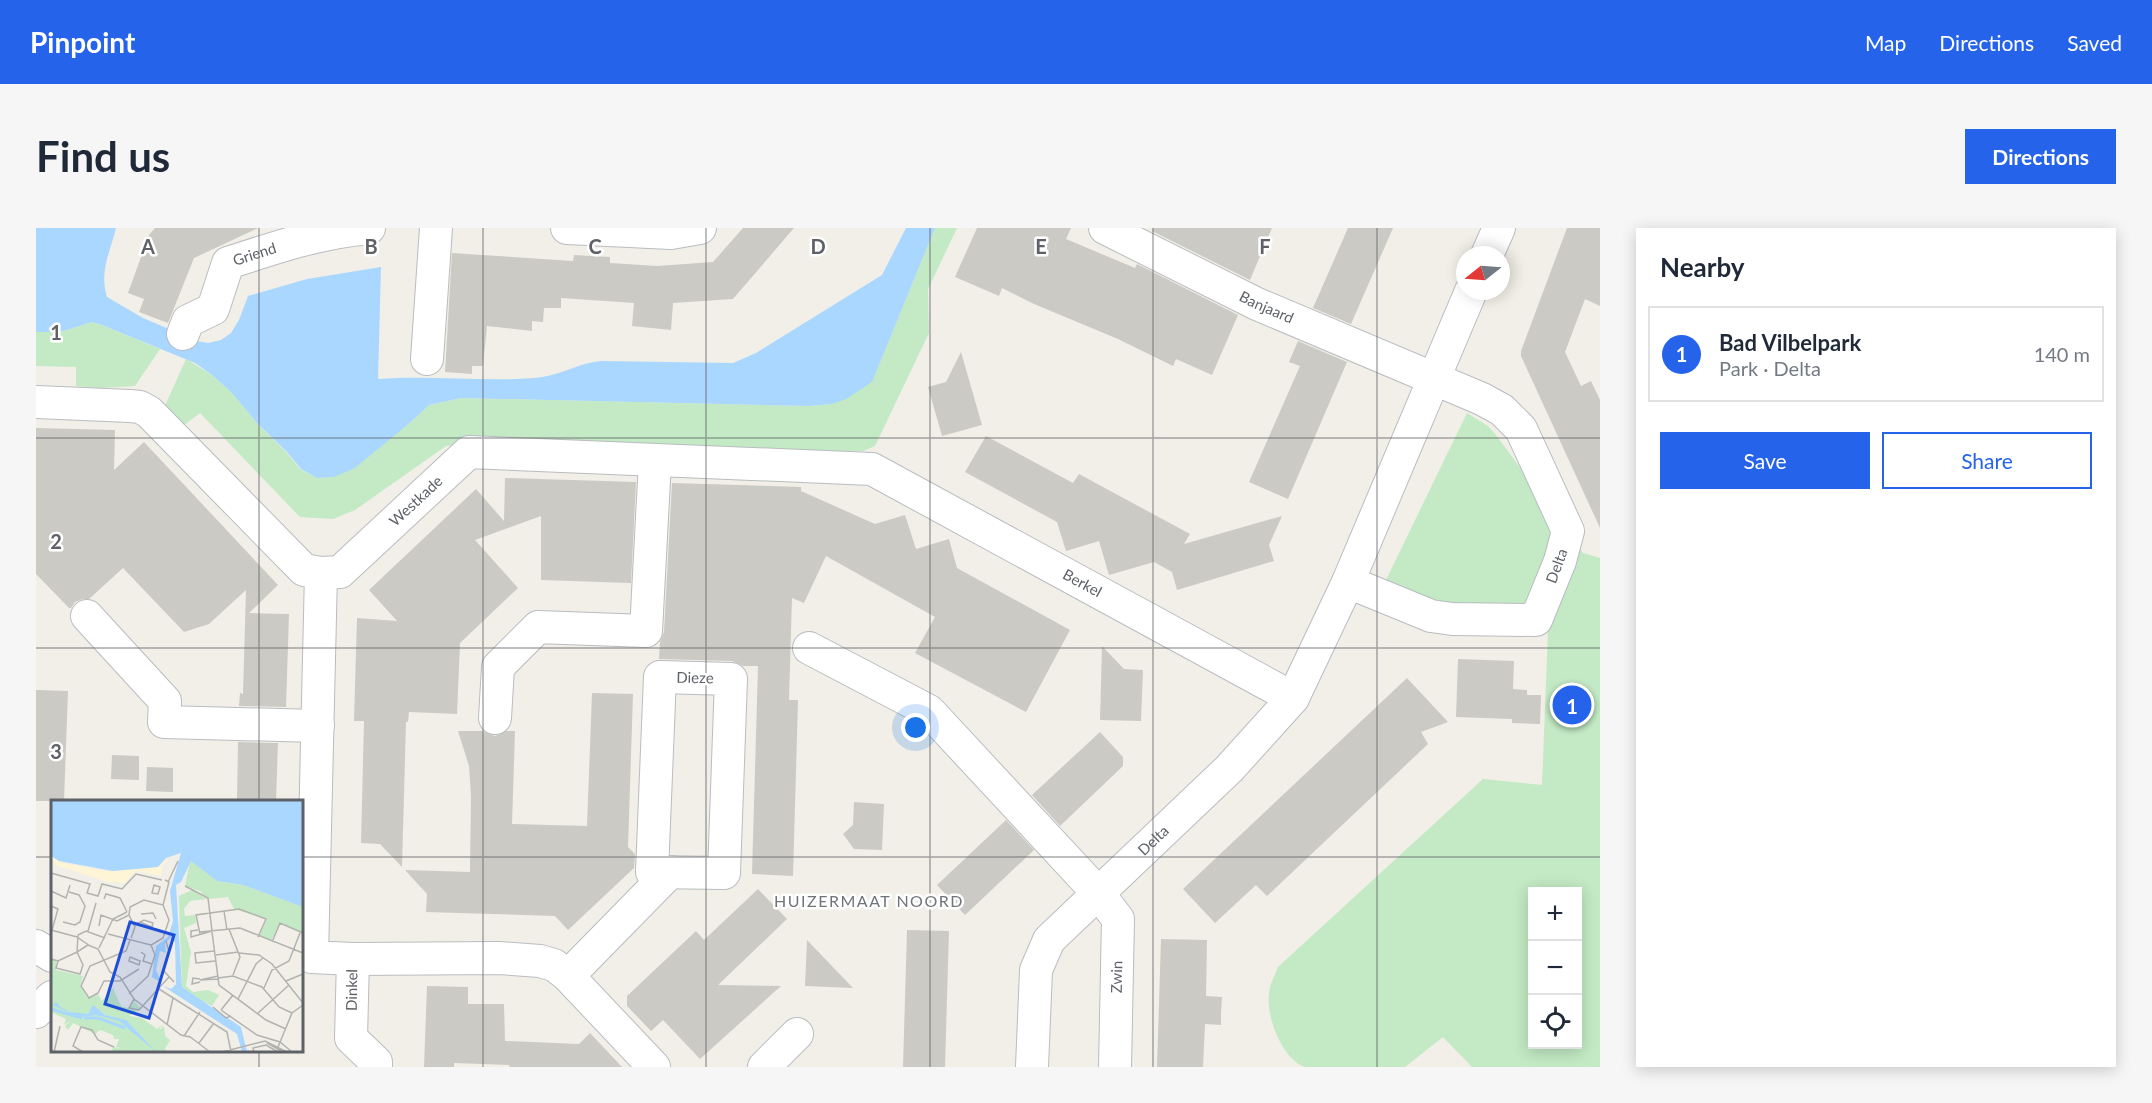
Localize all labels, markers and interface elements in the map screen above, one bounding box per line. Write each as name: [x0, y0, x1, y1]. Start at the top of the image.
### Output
text: Pinpoint: [30, 25, 135, 59]
text: Map: [1865, 30, 1906, 55]
text: Directions: [1939, 30, 2034, 55]
text: Saved: [2067, 30, 2122, 55]
button: Directions: [1965, 129, 2116, 184]
text: Find us: [36, 131, 170, 181]
text: A: [140, 234, 155, 258]
text: B: [364, 234, 378, 258]
text: C: [588, 234, 602, 258]
text: D: [810, 234, 826, 258]
text: E: [1035, 234, 1047, 258]
text: F: [1259, 234, 1271, 258]
street label: Griend: [230, 238, 278, 269]
north arrow: [1456, 246, 1510, 300]
text: Nearby: [1660, 251, 1745, 283]
street label: Banjaard: [1237, 287, 1297, 326]
text: 1: [50, 320, 62, 344]
text: Bad Vilbelpark: [1719, 329, 1861, 356]
text: 1: [1676, 342, 1687, 366]
text: 140 m: [2034, 342, 2090, 366]
text: Park · Delta: [1719, 356, 1821, 380]
button: Save: [1660, 432, 1870, 489]
button: Share: [1882, 432, 2092, 489]
street label: Westkade: [385, 471, 446, 530]
text: 2: [50, 529, 62, 553]
street label: Delta: [1542, 546, 1571, 585]
street label: Berkel: [1060, 565, 1105, 600]
street label: Dieze: [676, 668, 714, 686]
pin: 1: [1552, 682, 1592, 728]
your location: [901, 713, 930, 742]
text: 3: [50, 739, 62, 763]
inset map: [51, 800, 303, 1052]
street label: Delta: [1134, 821, 1172, 859]
map controls: [1528, 887, 1582, 1049]
button: +: [1528, 887, 1582, 941]
district label: HUIZERMAAT NOORD: [774, 891, 964, 910]
button: −: [1528, 941, 1582, 995]
street label: Zwin: [1107, 961, 1125, 993]
street label: Dinkel: [342, 969, 360, 1011]
button: locate: [1528, 995, 1582, 1049]

